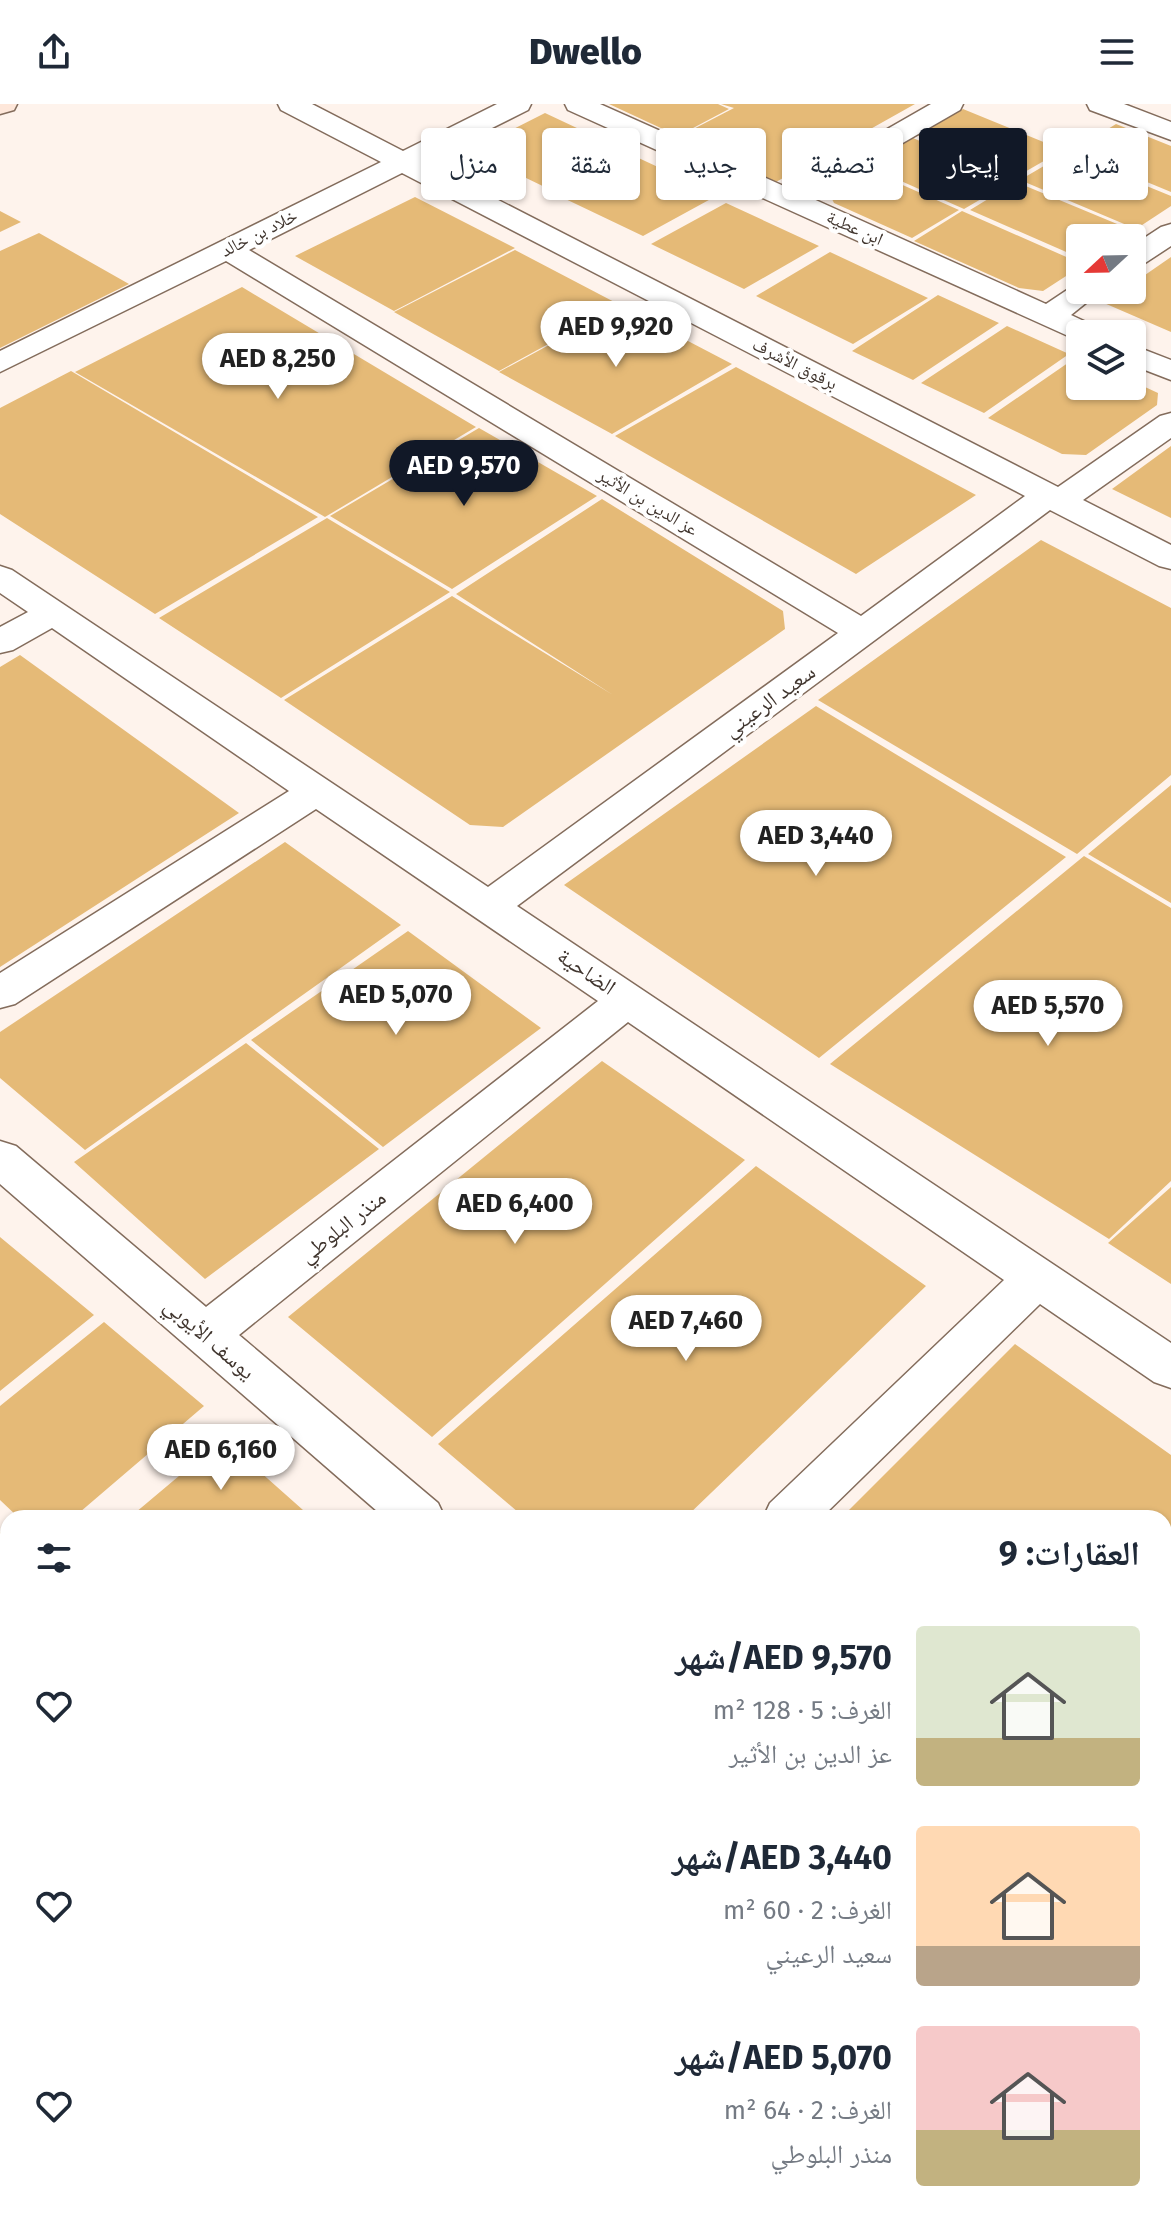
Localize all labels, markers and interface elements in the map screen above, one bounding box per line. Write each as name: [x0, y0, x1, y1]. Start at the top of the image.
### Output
icon: share: [32, 30, 76, 74]
text: Dwello: [529, 30, 642, 74]
icon: menu: [1095, 30, 1139, 74]
chip: منزل: [421, 128, 526, 200]
chip: شقة: [542, 128, 640, 200]
chip: جديد: [656, 128, 766, 200]
chip: تصفية: [782, 128, 903, 200]
chip: إيجار: [919, 128, 1027, 200]
chip: شراء: [1043, 128, 1148, 200]
street label: خلاد بن خالد: [217, 204, 301, 262]
street label: ابن عطية: [823, 206, 887, 250]
north arrow: [1066, 224, 1146, 304]
map controls: [1066, 224, 1146, 400]
pin: AED 9,920: [524, 301, 708, 369]
text: AED 9,920: [559, 311, 674, 342]
button: layers: [1066, 320, 1146, 400]
pin: AED 8,250: [186, 333, 370, 401]
street label: برقوق الأشرف: [749, 333, 841, 395]
text: AED 8,250: [220, 343, 336, 374]
pin: AED 9,570: [372, 440, 556, 508]
text: AED 9,570: [407, 450, 521, 481]
street label: عز الدين بن الأثير: [593, 463, 702, 541]
street label: سعيد الرعيني: [718, 658, 823, 746]
pin: AED 3,440: [724, 810, 908, 878]
text: AED 3,440: [758, 820, 874, 851]
street label: الضاحية: [552, 942, 621, 1001]
pin: AED 5,070: [304, 969, 488, 1037]
text: AED 5,070: [339, 979, 453, 1010]
pin: AED 5,570: [956, 980, 1140, 1048]
text: AED 5,570: [992, 990, 1104, 1021]
pin: AED 6,400: [423, 1178, 607, 1246]
street label: منذر البلوطي: [293, 1184, 393, 1272]
text: AED 6,400: [456, 1188, 574, 1219]
street label: يوسف الأيوبي: [156, 1292, 261, 1388]
pin: AED 7,460: [594, 1295, 778, 1363]
text: AED 7,460: [629, 1305, 743, 1336]
pin: AED 6,160: [129, 1424, 313, 1492]
text: AED 6,160: [165, 1434, 277, 1465]
text: العقارات: 9: [999, 1533, 1140, 1574]
icon: filters: [32, 1536, 76, 1580]
text: AED 9,570/شهر: [675, 1637, 892, 1678]
icon: home: [980, 1658, 1076, 1754]
icon: heart: [32, 1684, 76, 1728]
text: الغرف: 5 · 128 m²: [713, 1695, 892, 1726]
text: عز الدين بن الأثير: [729, 1739, 892, 1770]
text: AED 3,440/شهر: [672, 1837, 892, 1878]
icon: home: [980, 1858, 1076, 1954]
icon: heart: [32, 1884, 76, 1928]
text: الغرف: 2 · 60 m²: [723, 1895, 892, 1926]
text: سعيد الرعيني: [765, 1939, 892, 1970]
text: AED 5,070/شهر: [675, 2037, 892, 2078]
icon: home: [980, 2058, 1076, 2154]
icon: heart: [32, 2084, 76, 2128]
text: الغرف: 2 · 64 m²: [724, 2095, 892, 2126]
text: منذر البلوطي: [770, 2139, 892, 2170]

